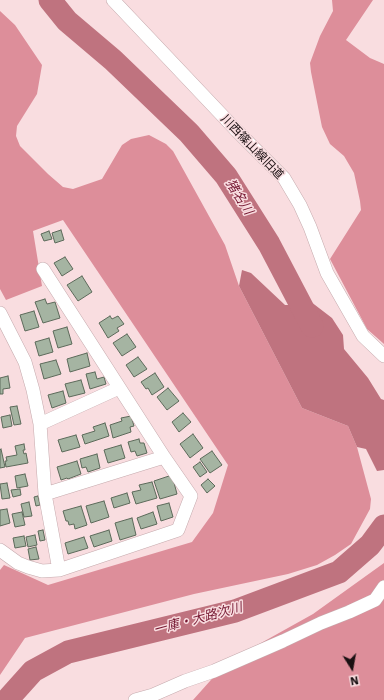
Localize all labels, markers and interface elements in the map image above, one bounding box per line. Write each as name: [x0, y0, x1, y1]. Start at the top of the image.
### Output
street label: 川西篠山線旧道: [218, 112, 286, 182]
water label: 猪名川: [222, 176, 256, 218]
water label: 一庫・大路次川: [152, 600, 244, 638]
north arrow: [332, 648, 372, 688]
text: N: [349, 673, 360, 687]

